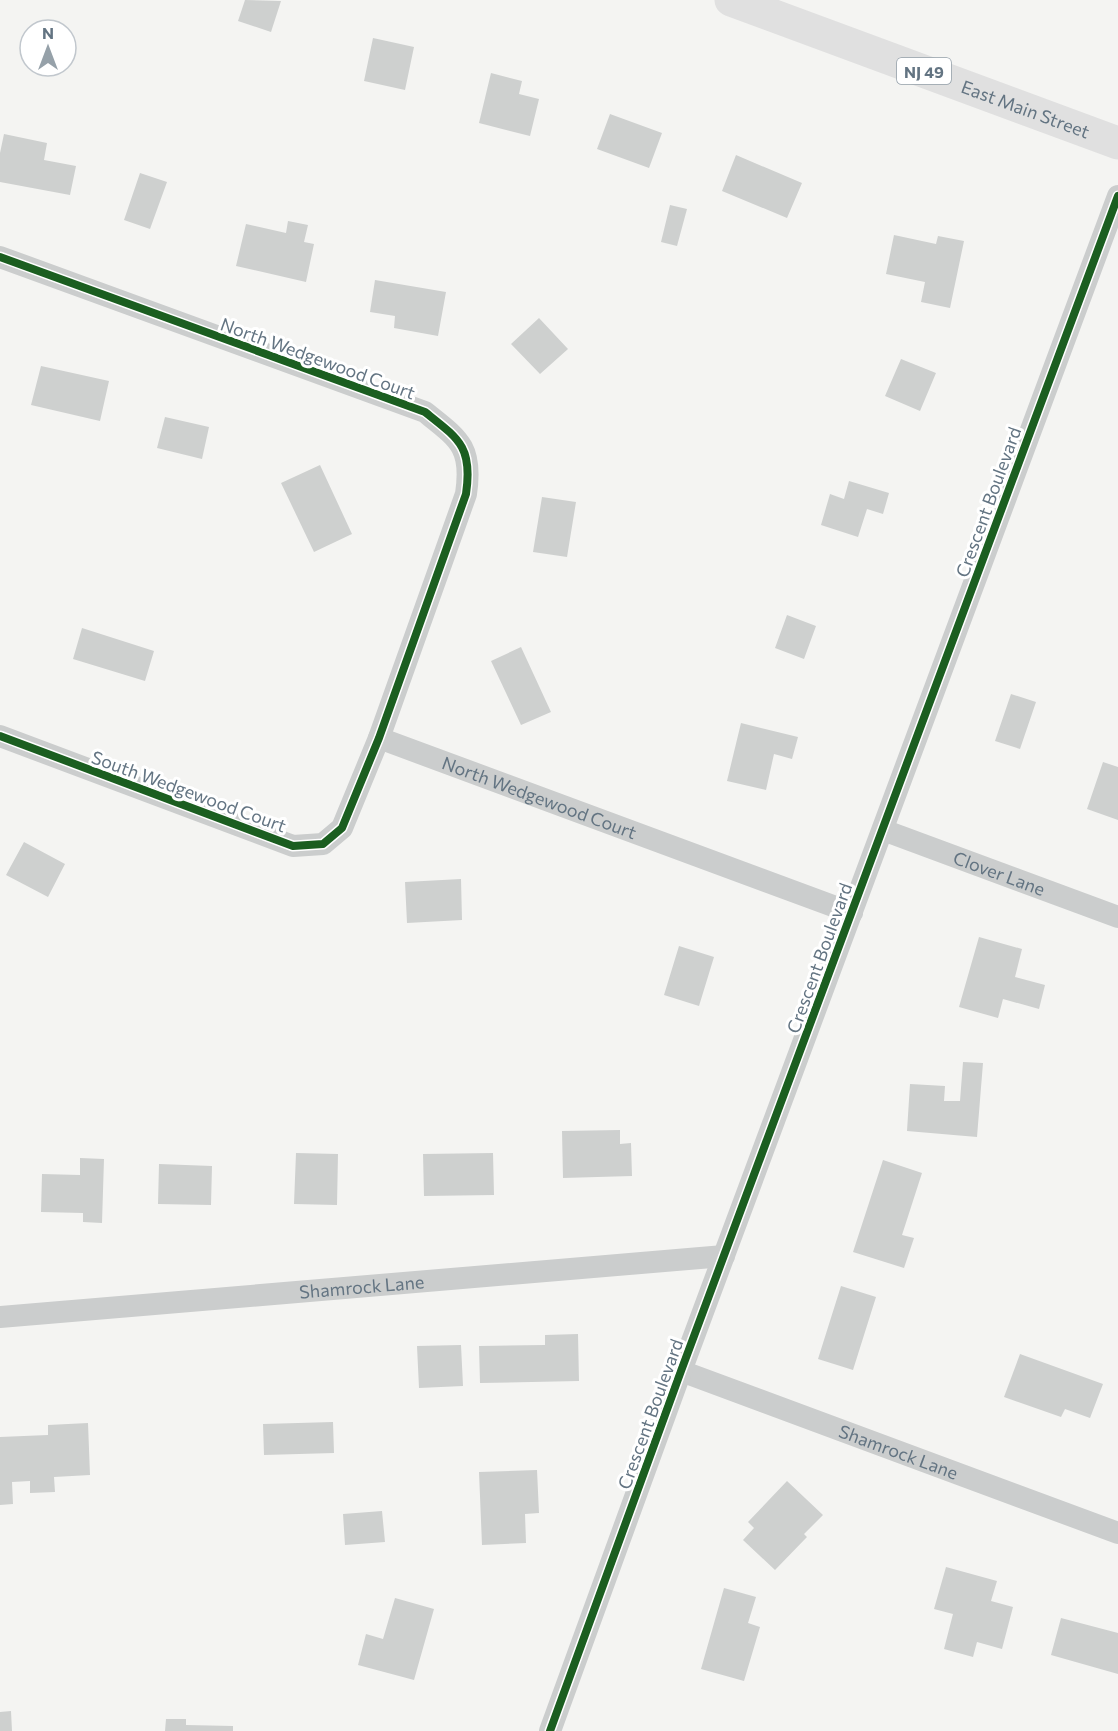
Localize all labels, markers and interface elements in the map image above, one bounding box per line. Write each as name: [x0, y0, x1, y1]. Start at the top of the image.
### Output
north arrow: [18, 18, 78, 78]
text: N: [42, 23, 54, 42]
road number: NJ 49: [897, 58, 951, 84]
street label: East Main Street: [958, 75, 1093, 143]
street label: North Wedgewood Court: [218, 312, 418, 404]
street label: Crescent Boulevard: [951, 424, 1025, 580]
street label: South Wedgewood Court: [89, 746, 289, 836]
street label: North Wedgewood Court: [439, 751, 640, 843]
street label: Clover Lane: [950, 846, 1048, 900]
street label: Crescent Boulevard: [782, 880, 856, 1036]
street label: Shamrock Lane: [298, 1270, 425, 1303]
street label: Crescent Boulevard: [613, 1336, 687, 1492]
street label: Shamrock Lane: [836, 1420, 961, 1484]

